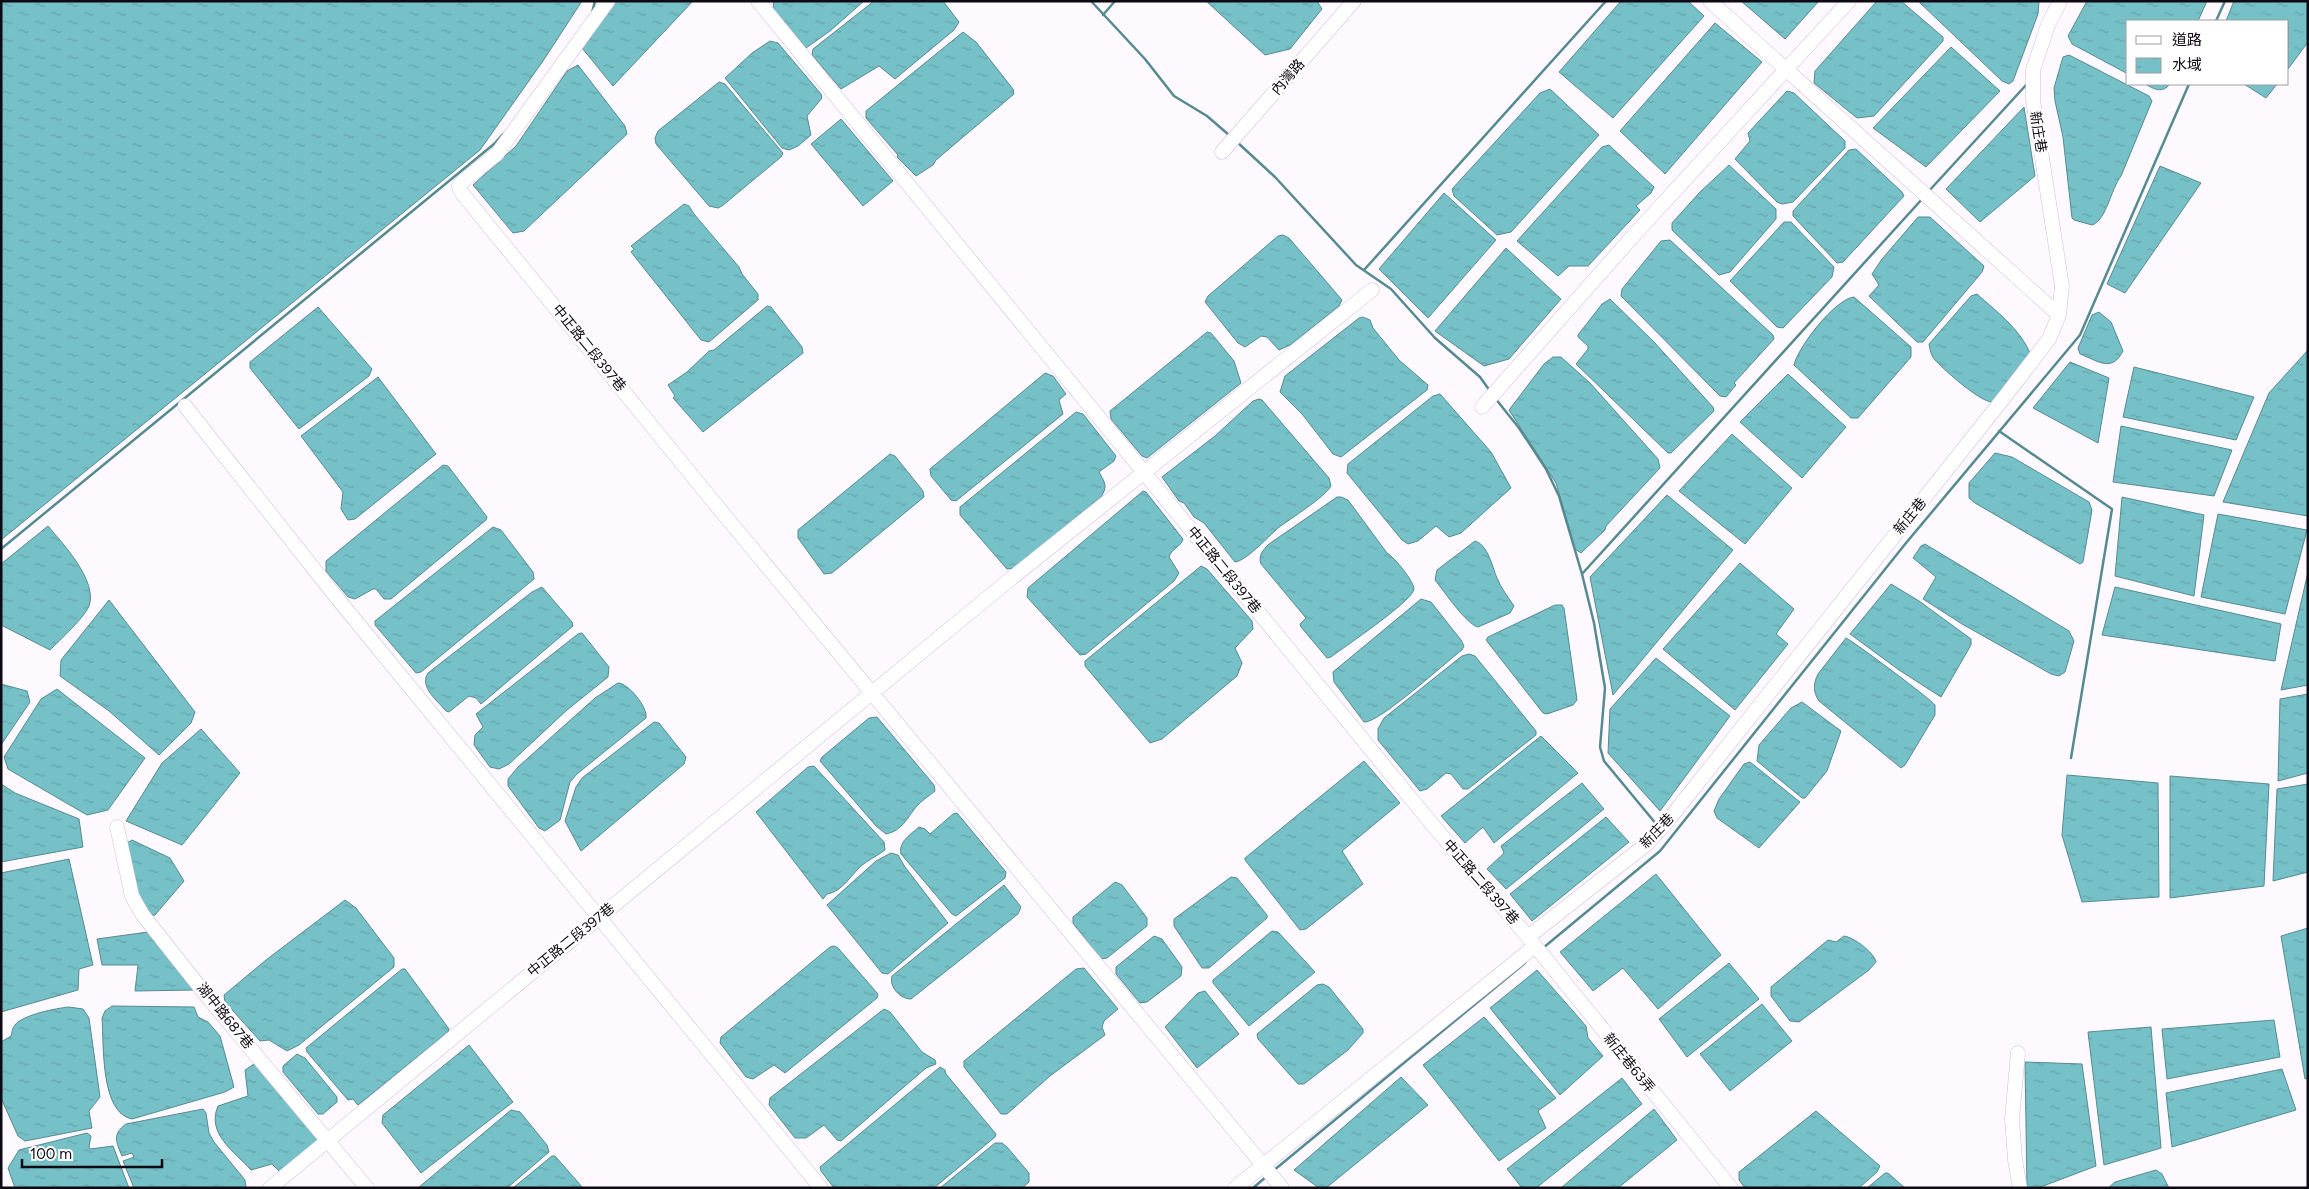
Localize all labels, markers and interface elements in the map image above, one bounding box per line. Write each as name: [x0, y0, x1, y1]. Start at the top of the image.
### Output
legend: [2126, 20, 2289, 85]
text: 道路: [2172, 31, 2202, 49]
street label: 內灣路: [1268, 56, 1308, 98]
text: 水域: [2172, 56, 2202, 74]
street label: 新庄巷: [2026, 110, 2050, 154]
street label: 中正路二段397巷: [549, 301, 629, 395]
street label: 新庄巷: [1890, 494, 1930, 538]
street label: 中正路二段397巷: [1184, 523, 1264, 617]
street label: 新庄巷: [1636, 810, 1678, 852]
street label: 中正路二段397巷: [1439, 836, 1523, 928]
street label: 中正路二段397巷: [524, 900, 618, 980]
street label: 湖中路687巷: [193, 980, 257, 1052]
street label: 新庄巷63弄: [1600, 1030, 1658, 1096]
scale bar: [22, 1136, 162, 1168]
text: 100 m: [30, 1145, 72, 1163]

